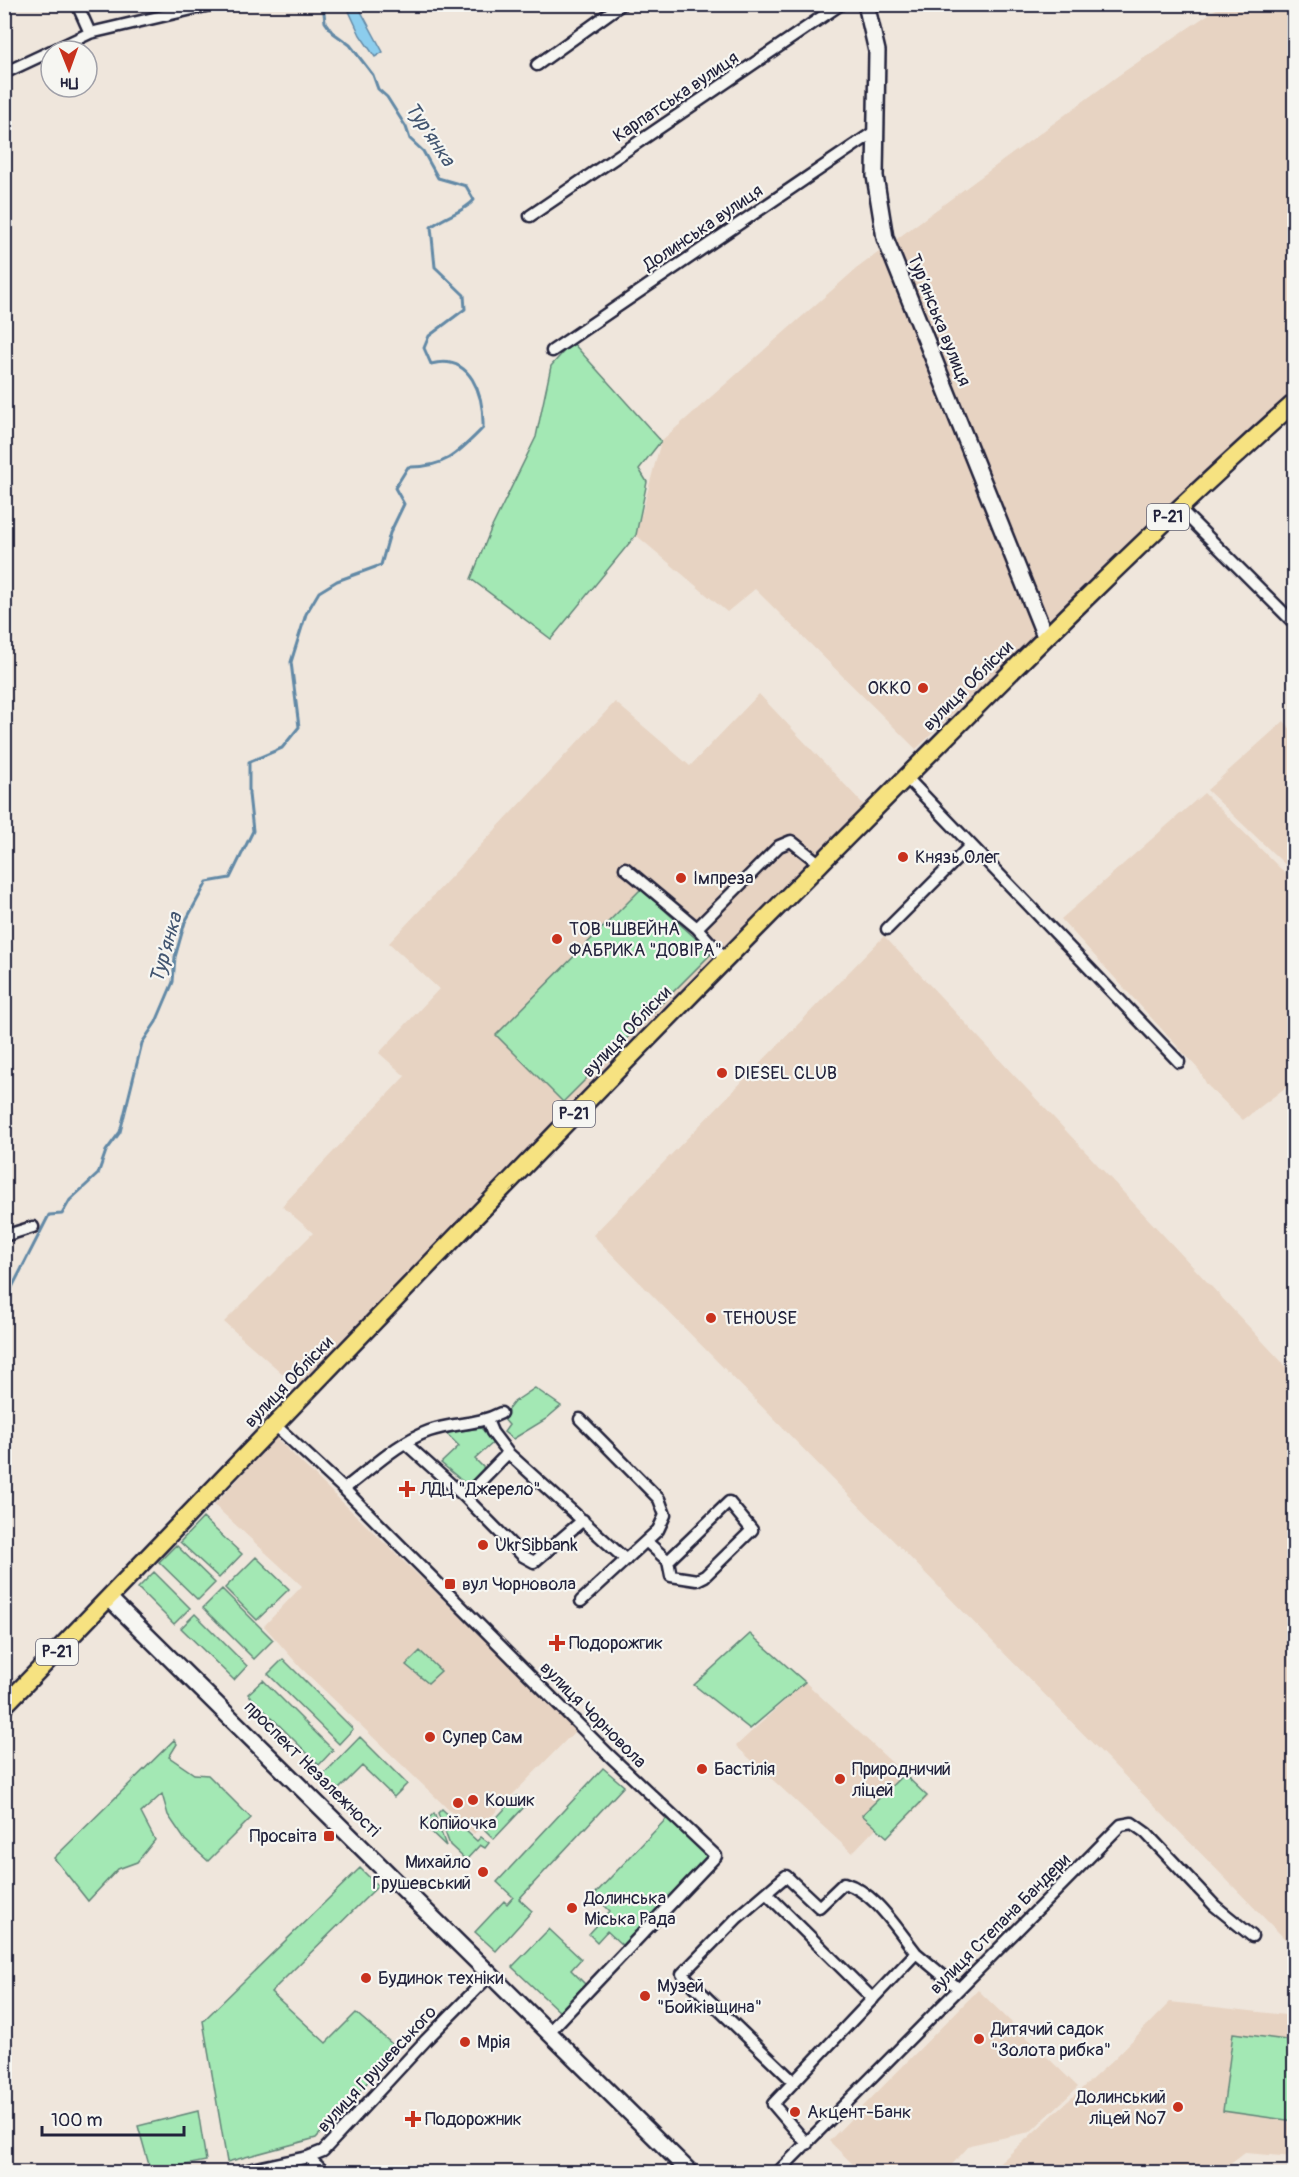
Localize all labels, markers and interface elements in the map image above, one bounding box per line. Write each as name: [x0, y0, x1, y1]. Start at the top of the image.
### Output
north arrow: [39, 39, 99, 99]
street label: Карпатська вулиця: [609, 46, 743, 148]
text: Пн: [60, 73, 78, 93]
water label: Тур'янка: [399, 97, 461, 172]
street label: Долинська вулиця: [638, 179, 767, 277]
street label: Турʼянська вулиця: [902, 251, 976, 389]
road number: Р-21: [1147, 504, 1189, 530]
street label: вулиця Обліски: [918, 636, 1018, 736]
place label: ОККО: [867, 677, 911, 700]
marker: ОККО: [916, 681, 930, 695]
place label: Князь Олег: [915, 846, 1000, 869]
marker: Князь Олег: [896, 850, 910, 864]
place label: Імпреза: [693, 867, 754, 890]
marker: Імпреза: [674, 871, 688, 885]
water label: Тур'янка: [144, 908, 188, 986]
place label: ТОВ "ШВЕЙНА ФАБРИКА "ДОВІРА": [569, 918, 722, 962]
marker: ТОВ "ШВЕЙНА ФАБРИКА "ДОВІРА": [550, 932, 564, 946]
street label: вулиця Обліски: [578, 981, 676, 1083]
place label: DIESEL CLUB: [734, 1062, 837, 1085]
marker: DIESEL CLUB: [715, 1066, 729, 1080]
road number: Р-21: [553, 1101, 595, 1127]
place label: TEHOUSE: [723, 1307, 797, 1330]
marker: TEHOUSE: [704, 1311, 718, 1325]
street label: вулиця Обліски: [240, 1331, 338, 1433]
place label: ЛДЦ "Джерело": [419, 1478, 541, 1501]
marker: ЛДЦ "Джерело": [398, 1480, 416, 1498]
place label: UkrSibbank: [495, 1534, 578, 1557]
marker: UkrSibbank: [476, 1538, 490, 1552]
place label: вул Чорновола: [462, 1573, 576, 1596]
marker: вул Чорновола: [443, 1577, 457, 1591]
place label: Подорожгик: [569, 1632, 663, 1655]
marker: Подорожгик: [550, 1636, 564, 1650]
road number: Р-21: [36, 1639, 78, 1665]
street label: вулиця Чорновола: [535, 1657, 651, 1773]
street label: проспект Незалежності: [239, 1696, 385, 1842]
place label: Супер Сам: [442, 1726, 523, 1749]
marker: Супер Сам: [423, 1730, 437, 1744]
place label: Бастілія: [714, 1758, 775, 1781]
place label: Природничий ліцей: [852, 1758, 951, 1802]
marker: Бастілія: [695, 1762, 709, 1776]
marker: Природничий ліцей: [833, 1772, 847, 1786]
place label: Кошик: [485, 1789, 535, 1812]
marker: Кошик: [466, 1793, 480, 1807]
marker: Копійочка: [451, 1796, 465, 1810]
place label: Копійочка: [419, 1812, 497, 1835]
place label: Просвіта: [249, 1825, 317, 1848]
marker: Просвіта: [322, 1829, 336, 1843]
street label: вулиця Степана Бандери: [925, 1849, 1075, 1999]
place label: Михайло Грушевський: [372, 1851, 471, 1895]
marker: Михайло Грушевський: [476, 1865, 490, 1879]
place label: Долинська Міська Рада: [583, 1887, 676, 1931]
marker: Долинська Міська Рада: [565, 1901, 579, 1915]
place label: Будинок техніки: [378, 1967, 504, 1990]
marker: Будинок техніки: [359, 1971, 373, 1985]
place label: Музей "Бойківщина": [657, 1975, 762, 2019]
marker: Музей "Бойківщина": [638, 1989, 652, 2003]
street label: вулиця Грушевського: [312, 2001, 442, 2137]
place label: Дитячий садок "Золота рибка": [990, 2018, 1111, 2062]
place label: Мрія: [477, 2031, 510, 2054]
marker: Дитячий садок "Золота рибка": [972, 2032, 986, 2046]
marker: Мрія: [458, 2035, 472, 2049]
place label: Долинський ліцей №7: [1075, 2086, 1166, 2130]
scale bar: [42, 2099, 184, 2137]
marker: Долинський ліцей №7: [1171, 2100, 1185, 2114]
place label: Акцент-Банк: [807, 2101, 911, 2124]
marker: Акцент-Банк: [788, 2105, 802, 2119]
place label: Подорожник: [425, 2108, 522, 2131]
text: 100 m: [51, 2109, 103, 2132]
marker: Подорожник: [406, 2112, 420, 2126]

